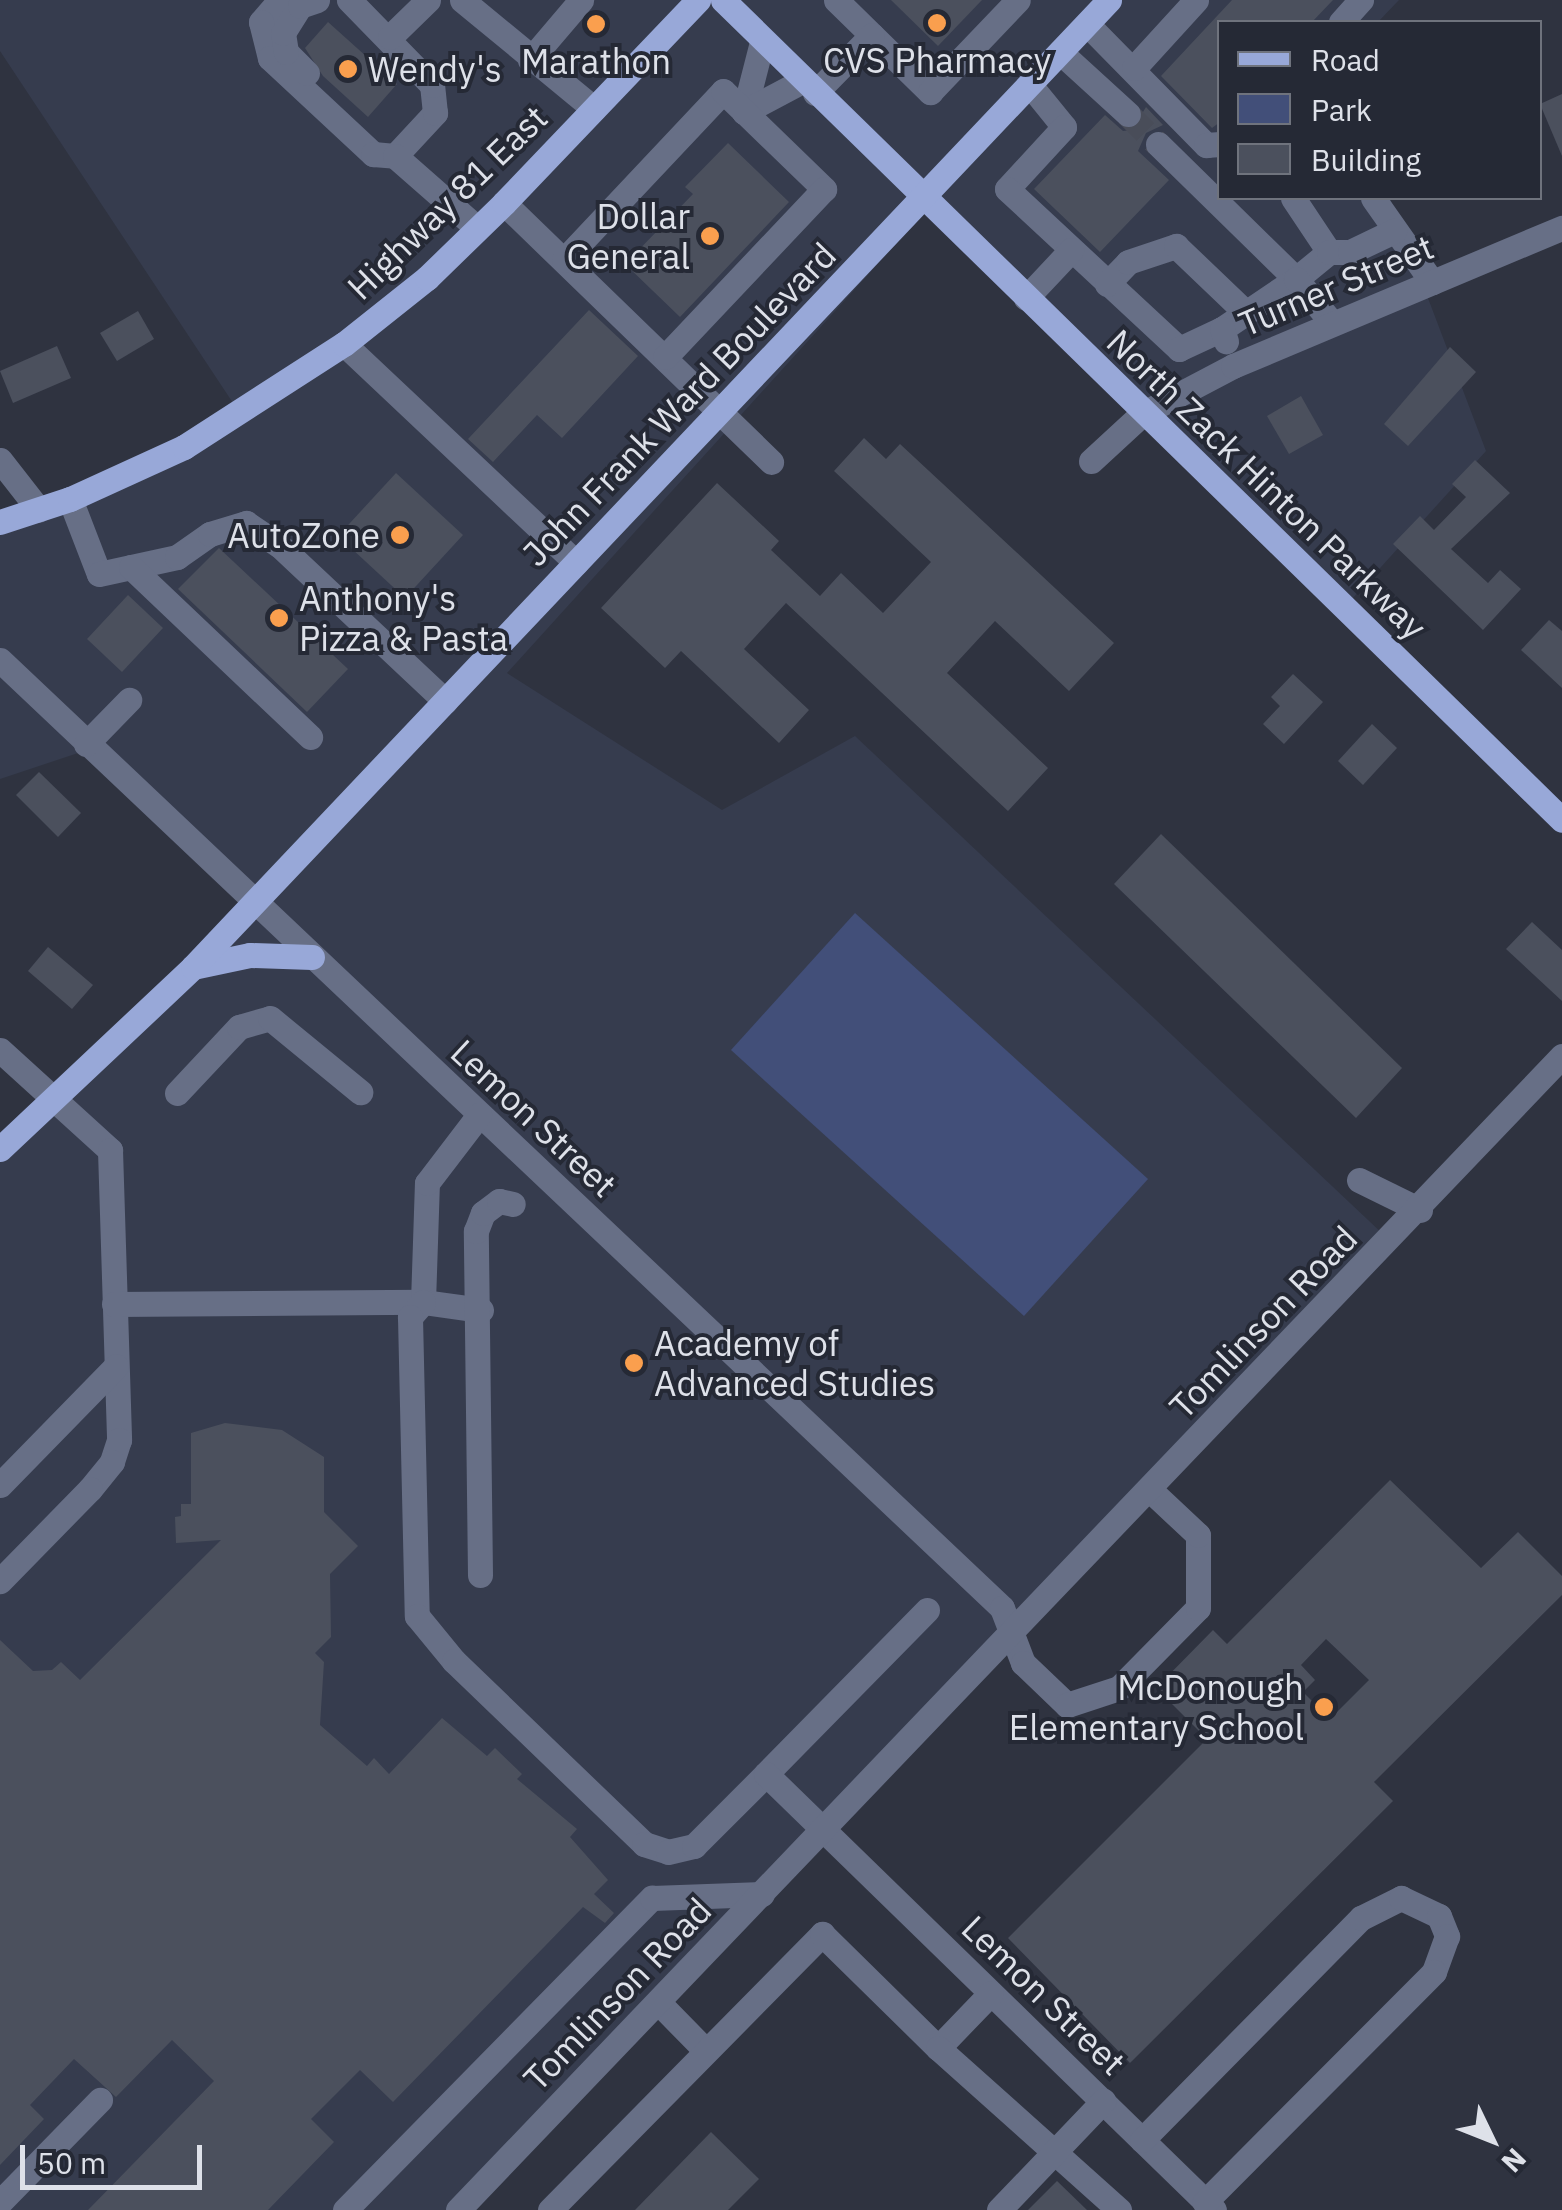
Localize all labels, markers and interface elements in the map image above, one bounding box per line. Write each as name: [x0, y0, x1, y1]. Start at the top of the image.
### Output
marker: CVS Pharmacy: [926, 12, 948, 34]
marker: Marathon: [585, 13, 607, 35]
legend: [1217, 20, 1542, 200]
place label: CVS Pharmacy: [823, 39, 1051, 81]
place label: Marathon: [521, 40, 671, 82]
text: Road: [1311, 40, 1380, 79]
place label: Wendy's: [368, 48, 502, 90]
marker: Wendy's: [337, 58, 359, 80]
text: Park: [1311, 90, 1372, 129]
street label: Highway 81 East: [339, 96, 555, 308]
text: Building: [1311, 140, 1421, 179]
place label: Dollar General: [566, 195, 690, 277]
marker: Dollar General: [699, 225, 721, 247]
street label: Turner Street: [1232, 225, 1440, 345]
street label: John Frank Ward Boulevard: [514, 234, 844, 574]
street label: North Zack Hinton Parkway: [1099, 320, 1435, 648]
place label: AutoZone: [227, 514, 380, 556]
marker: AutoZone: [389, 524, 411, 546]
place label: Anthony's Pizza & Pasta: [299, 577, 508, 659]
marker: Anthony's Pizza & Pasta: [268, 607, 290, 629]
street label: Lemon Street: [443, 1031, 625, 1205]
street label: Tomlinson Road: [1161, 1217, 1365, 1427]
place label: Academy of Advanced Studies: [654, 1322, 935, 1404]
marker: Academy of Advanced Studies: [623, 1352, 645, 1374]
place label: McDonough Elementary School: [1009, 1666, 1304, 1748]
marker: McDonough Elementary School: [1313, 1696, 1335, 1718]
street label: Tomlinson Road: [515, 1889, 719, 2099]
street label: Lemon Street: [954, 1907, 1134, 2083]
north arrow: [1442, 2090, 1542, 2190]
scale bar: [25, 2125, 208, 2187]
text: N: [1494, 2141, 1535, 2181]
text: 50 m: [37, 2143, 106, 2182]

